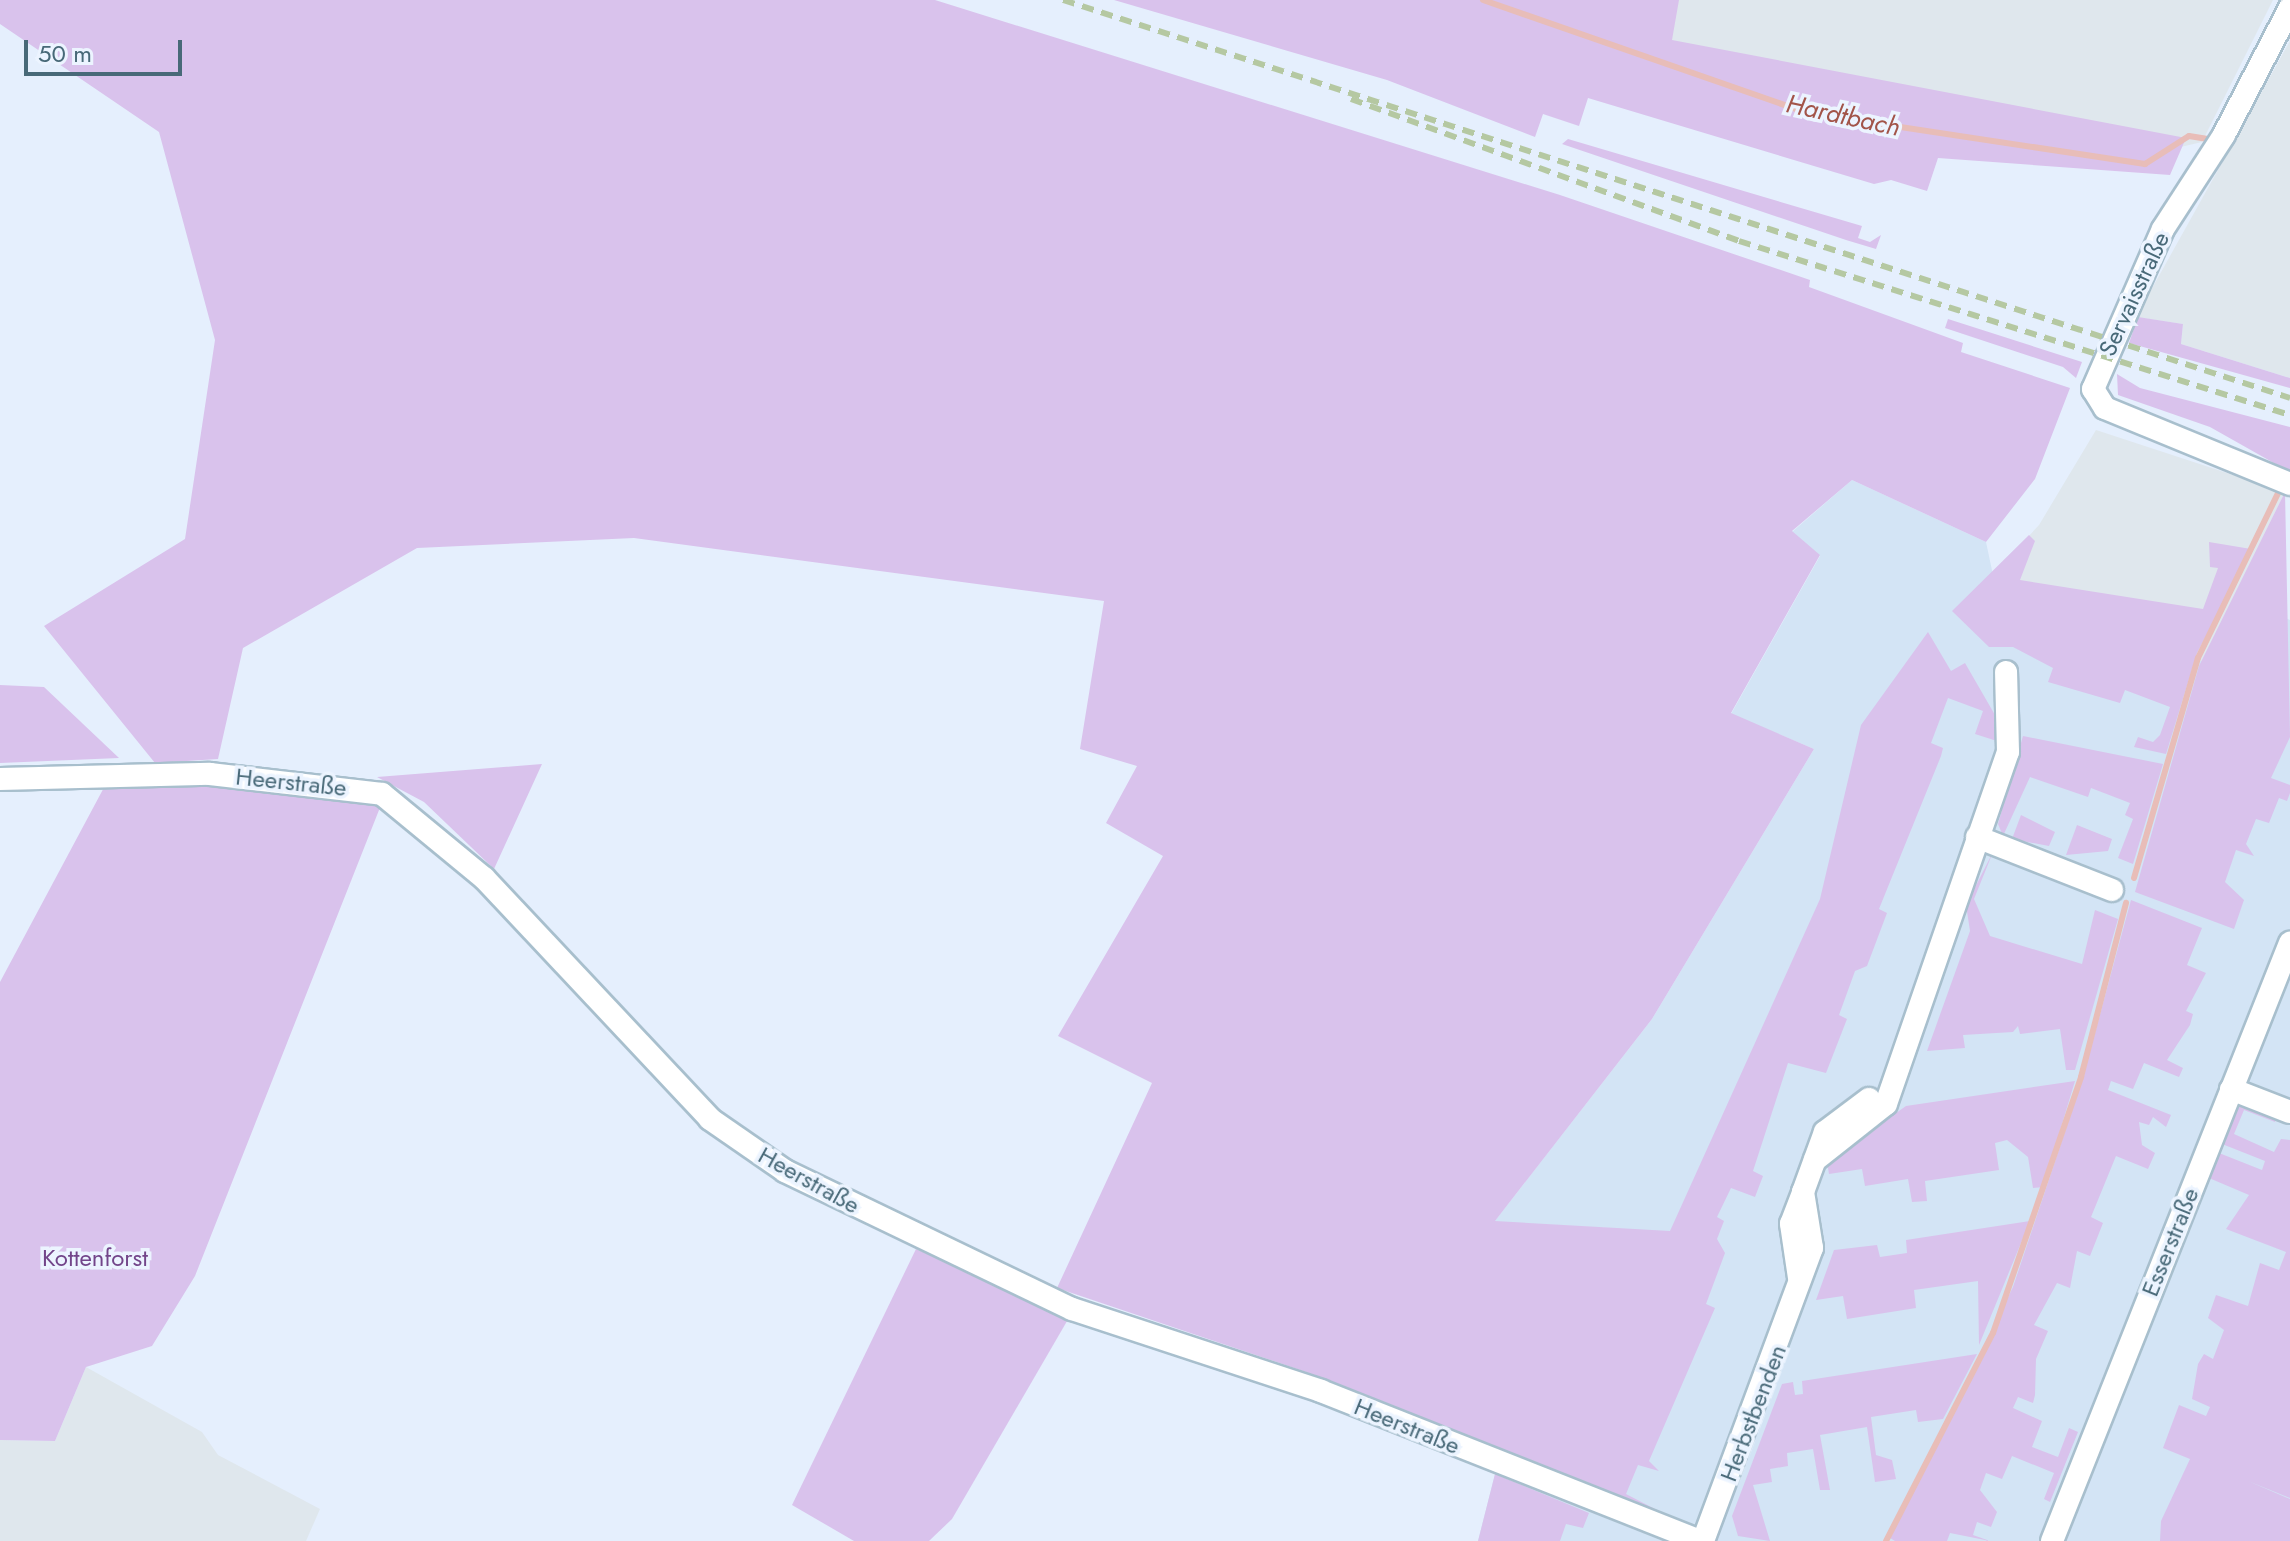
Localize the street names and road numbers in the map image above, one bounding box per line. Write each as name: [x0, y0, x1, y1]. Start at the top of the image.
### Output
street label: Servaisstraße: [2093, 227, 2175, 361]
street label: Heerstraße: [234, 762, 348, 802]
street label: Heerstraße: [753, 1140, 865, 1220]
street label: Esserstraße: [2135, 1184, 2205, 1300]
street label: Herbstbenden: [1714, 1341, 1792, 1485]
street label: Heerstraße: [1350, 1392, 1464, 1460]

